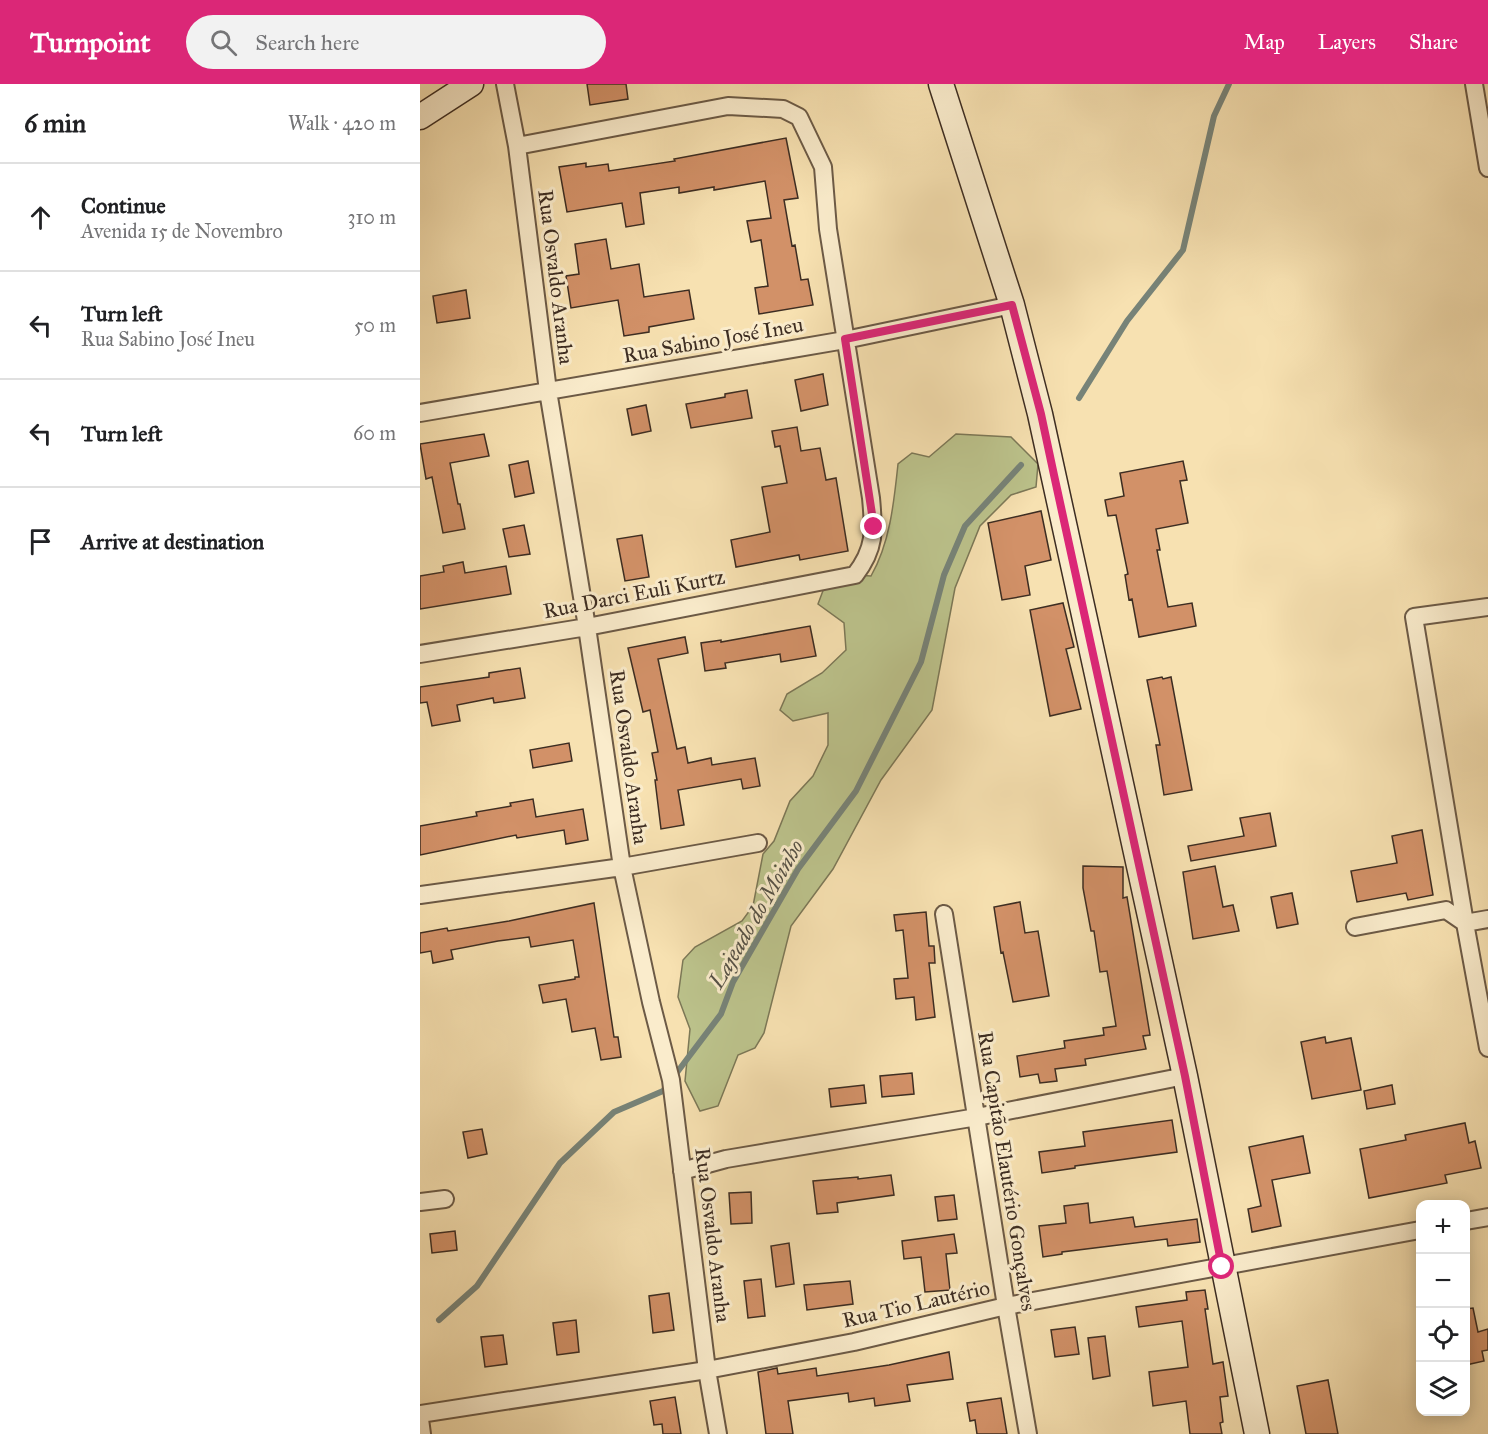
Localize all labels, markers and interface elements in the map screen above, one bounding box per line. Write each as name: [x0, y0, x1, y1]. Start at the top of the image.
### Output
search box: [186, 15, 606, 69]
text: Turnpoint: [30, 25, 150, 60]
icon: search: [207, 26, 240, 59]
text: Search here: [255, 29, 359, 56]
text: Map: [1244, 29, 1285, 55]
text: Layers: [1318, 29, 1376, 55]
text: Share: [1409, 29, 1458, 55]
text: 6 min: [24, 107, 86, 139]
text: Walk · 420 m: [288, 111, 396, 135]
street label: Rua Osvaldo Aranha: [532, 188, 580, 366]
text: Continue: [81, 192, 166, 219]
icon: ahead: [24, 201, 57, 234]
text: 310 m: [347, 205, 396, 229]
text: Avenida 15 de Novembro: [81, 219, 283, 243]
text: Turn left: [81, 300, 163, 327]
icon: left: [24, 309, 57, 342]
street label: Rua Sabino José Ineu: [621, 311, 805, 369]
text: 50 m: [354, 313, 396, 337]
text: Rua Sabino José Ineu: [81, 327, 255, 351]
icon: left: [24, 417, 57, 450]
text: Turn left: [81, 420, 163, 447]
text: 60 m: [353, 421, 396, 445]
route end: [860, 513, 886, 539]
icon: arrive: [24, 525, 57, 558]
text: Arrive at destination: [81, 528, 264, 555]
street label: Rua Darci Euli Kurtz: [541, 564, 727, 624]
street label: Rua Osvaldo Aranha: [604, 668, 654, 846]
water label: Lajeado do Moinho: [702, 835, 809, 994]
street label: Rua Capitão Elautério Gonçalves: [972, 1029, 1042, 1313]
street label: Rua Osvaldo Aranha: [689, 1146, 737, 1324]
map controls: [1416, 1200, 1470, 1416]
button: +: [1416, 1200, 1470, 1254]
route start: [1208, 1253, 1234, 1279]
button: −: [1416, 1254, 1470, 1308]
street label: Rua Tio Lautério: [840, 1274, 993, 1334]
button: locate: [1416, 1308, 1470, 1362]
button: layers: [1416, 1362, 1470, 1416]

